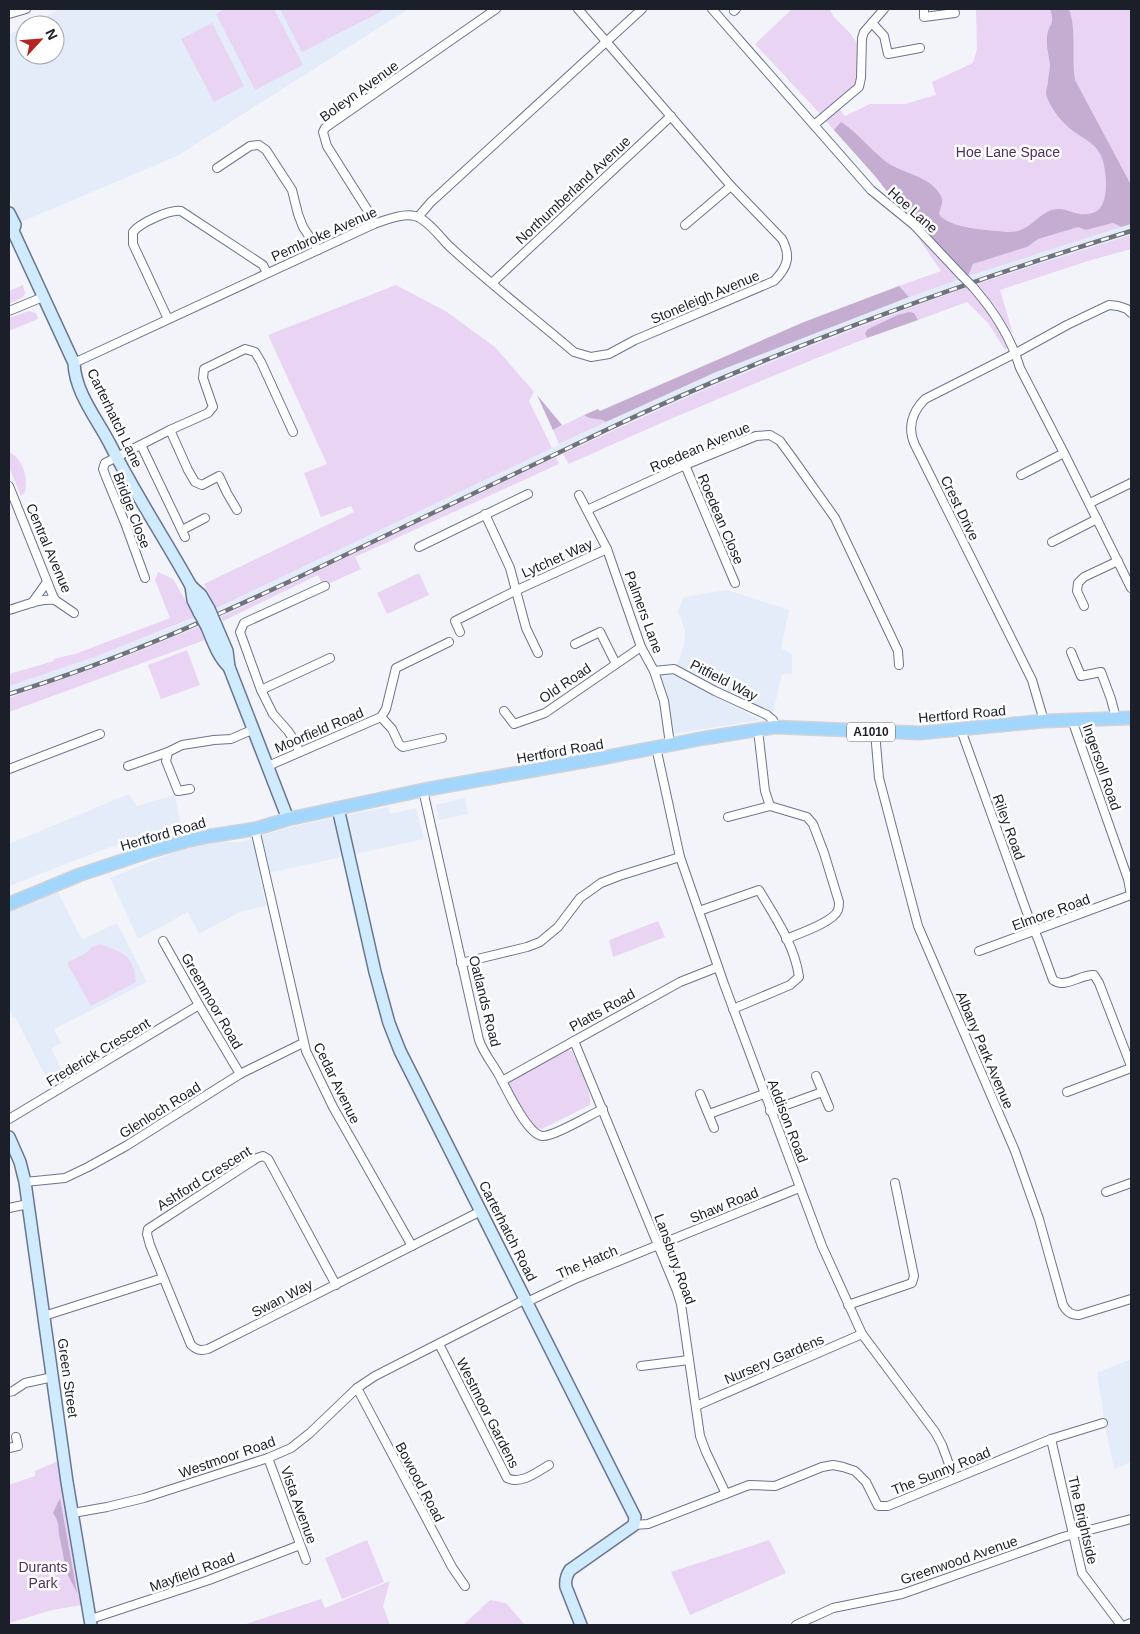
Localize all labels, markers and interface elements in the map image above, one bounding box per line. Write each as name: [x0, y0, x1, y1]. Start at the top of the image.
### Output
north arrow: [15, 15, 65, 65]
text: N: [42, 26, 61, 42]
street label: Boleyn Avenue: [317, 57, 402, 125]
street label: Northumberland Avenue: [512, 133, 634, 247]
park label: Hoe Lane Space: [956, 144, 1060, 160]
street label: Hoe Lane: [885, 184, 941, 236]
street label: Pembroke Avenue: [269, 203, 380, 265]
street label: Stoneleigh Avenue: [648, 267, 762, 327]
street label: Carterhatch Lane: [84, 366, 146, 470]
street label: Roedean Avenue: [648, 419, 753, 475]
street label: Bridge Close: [110, 470, 154, 550]
street label: Roedean Close: [695, 471, 747, 567]
street label: Crest Drive: [937, 473, 983, 543]
street label: Central Avenue: [23, 501, 75, 595]
street label: Lytchet Way: [519, 535, 595, 581]
street label: Palmers Lane: [622, 569, 666, 656]
street label: Pitfield Way: [688, 656, 760, 704]
street label: Old Road: [536, 660, 594, 706]
street label: Hertford Road: [918, 702, 1006, 726]
street label: Moorfield Road: [272, 704, 366, 756]
road number: A1010: [847, 722, 895, 742]
street label: Ingersoll Road: [1080, 722, 1124, 812]
street label: Hertford Road: [515, 735, 605, 767]
street label: Riley Road: [990, 792, 1028, 862]
street label: Hertford Road: [119, 814, 207, 854]
street label: Elmore Road: [1010, 891, 1092, 933]
street label: Greenmoor Road: [178, 950, 246, 1052]
street label: Oatlands Road: [466, 954, 504, 1048]
street label: Platts Road: [566, 985, 638, 1035]
street label: Albany Park Avenue: [953, 989, 1017, 1111]
street label: Frederick Crescent: [43, 1015, 153, 1089]
street label: Cedar Avenue: [310, 1040, 364, 1126]
street label: Addison Road: [765, 1077, 811, 1165]
street label: Glenloch Road: [116, 1079, 204, 1141]
street label: Ashford Crescent: [154, 1143, 254, 1213]
street label: Carterhatch Road: [476, 1178, 540, 1284]
street label: Shaw Road: [687, 1184, 761, 1226]
street label: Lansbury Road: [651, 1212, 699, 1306]
street label: The Hatch: [554, 1242, 620, 1282]
street label: Swan Way: [249, 1276, 315, 1320]
street label: Nursery Gardens: [722, 1331, 826, 1387]
street label: Green Street: [55, 1337, 82, 1419]
street label: Westmoor Gardens: [453, 1355, 523, 1471]
street label: Westmoor Road: [177, 1433, 277, 1481]
street label: Bowood Road: [392, 1439, 448, 1525]
street label: The Sunny Road: [889, 1444, 993, 1498]
street label: Vista Avenue: [278, 1464, 320, 1546]
street label: The Brightside: [1065, 1474, 1101, 1566]
street label: Greenwood Avenue: [898, 1532, 1020, 1588]
street label: Mayfield Road: [147, 1549, 237, 1595]
park label: Durants Park: [18, 1559, 68, 1591]

